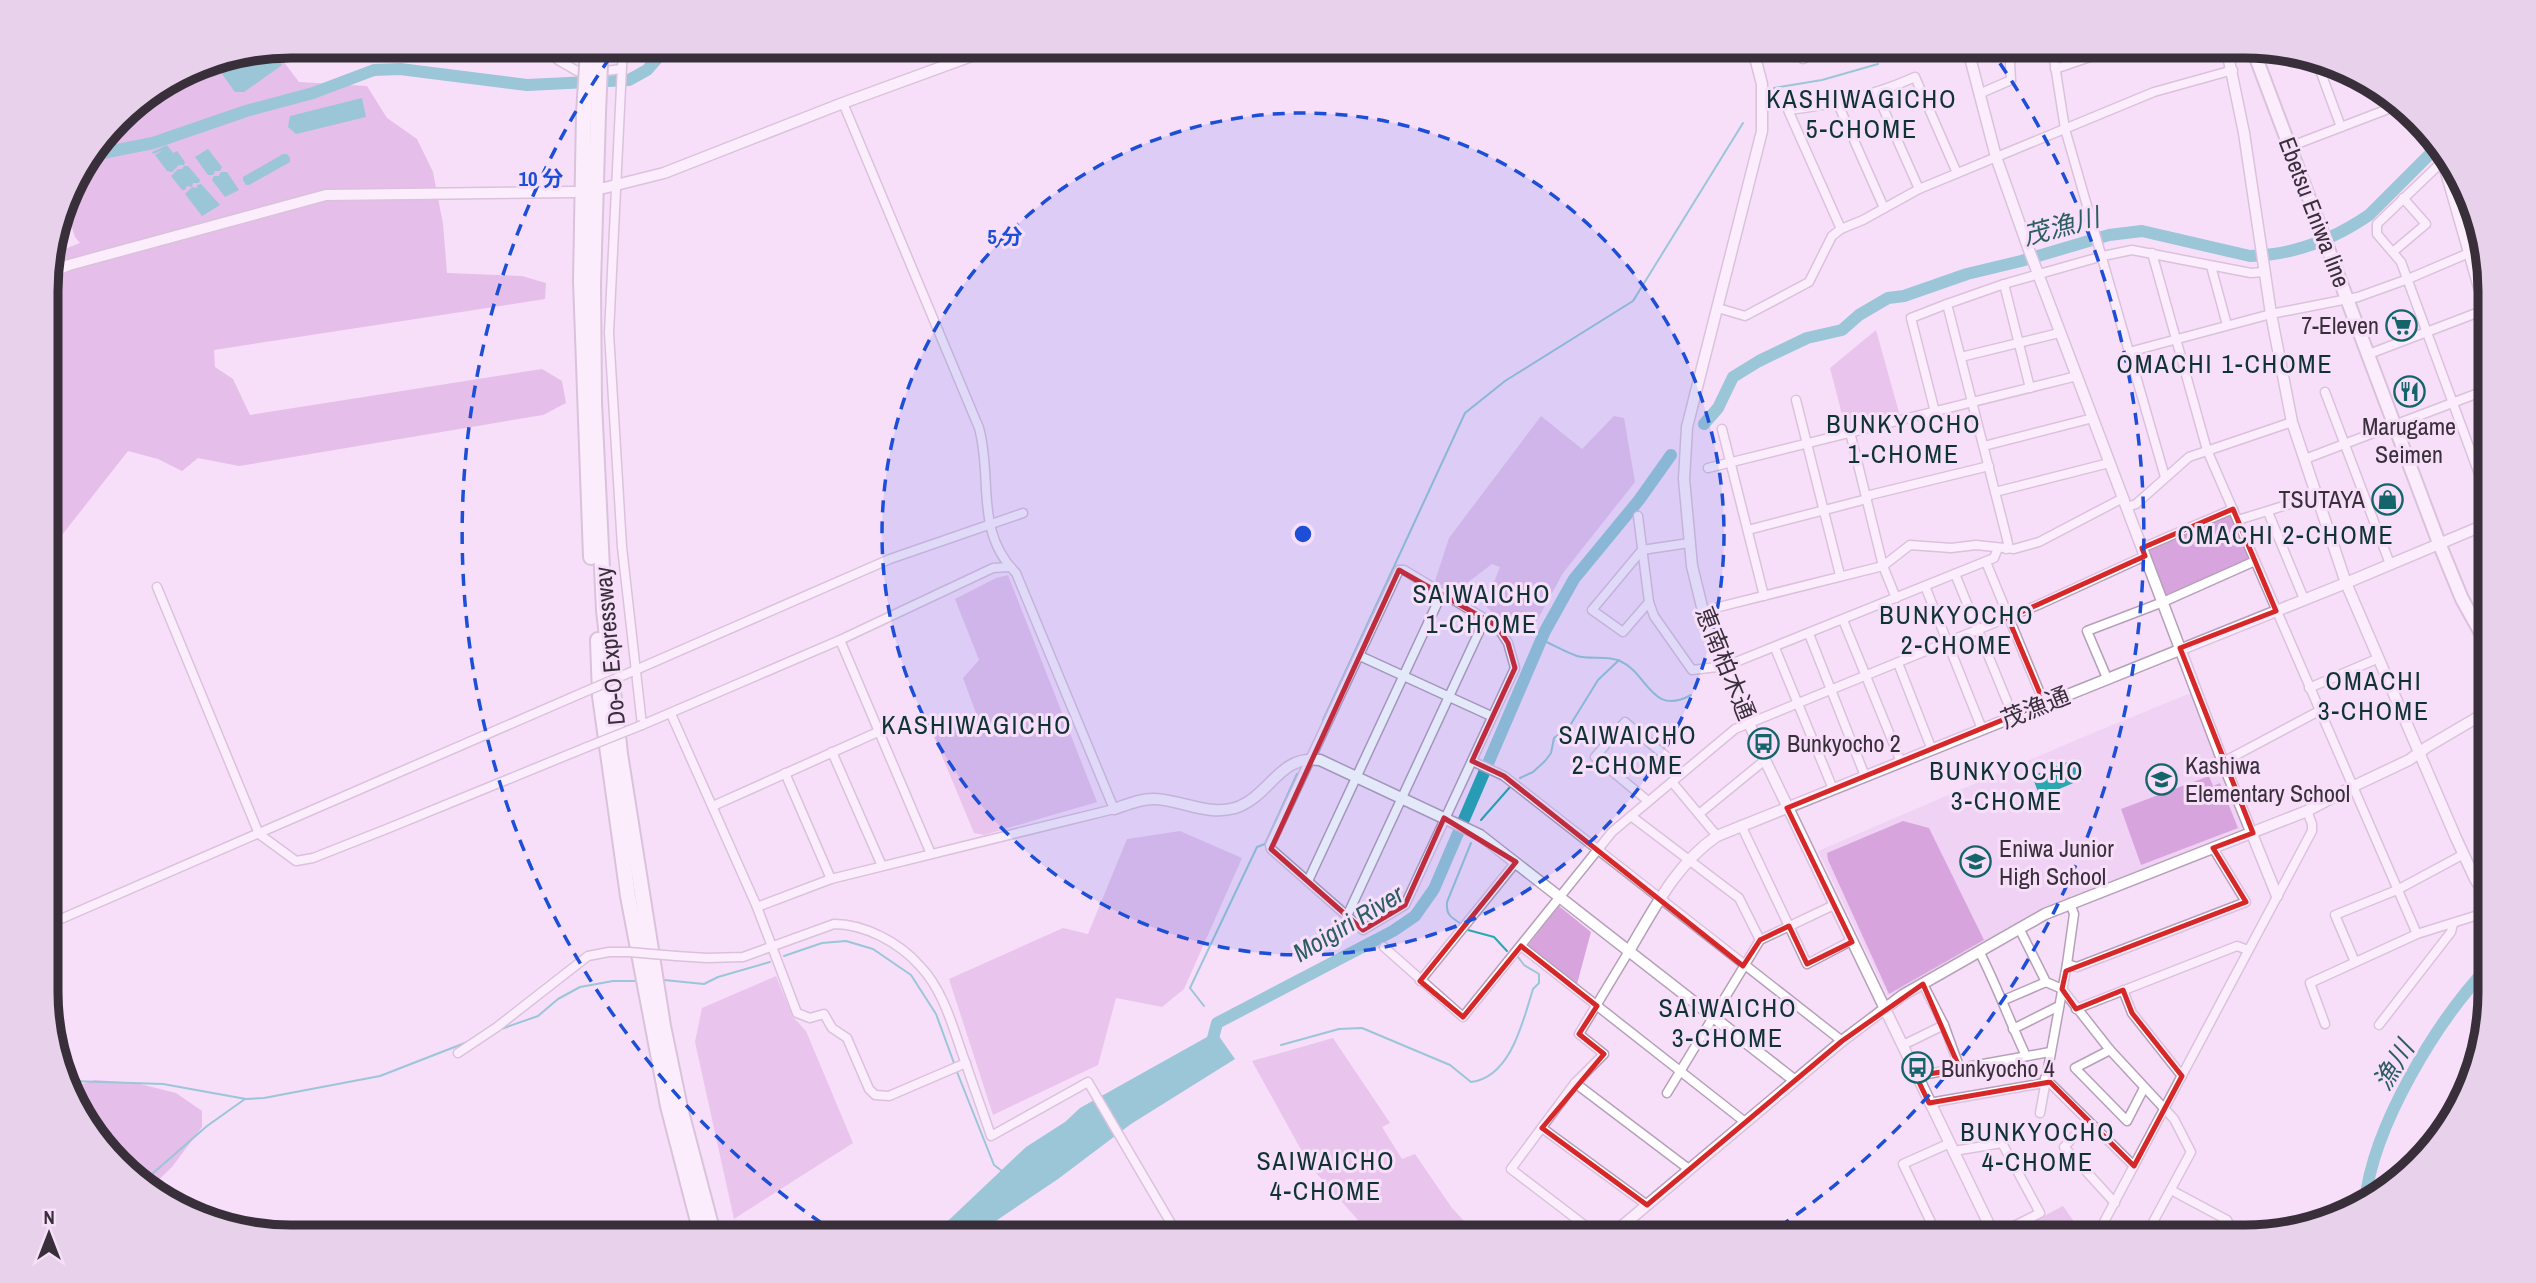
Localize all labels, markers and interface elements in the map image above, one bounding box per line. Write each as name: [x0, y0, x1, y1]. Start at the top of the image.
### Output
district label: KASHIWAGICHO 5-CHOME: [1766, 81, 1958, 146]
street label: Ebetsu Eniwa line: [2272, 132, 2358, 292]
text: 10 分: [519, 164, 563, 193]
water label: 茂漁川: [2019, 198, 2106, 253]
text: 5 分: [987, 222, 1023, 251]
supermarket icon: 7-Eleven: [2385, 308, 2419, 342]
place label: 7-Eleven: [2301, 309, 2379, 341]
district label: OMACHI 1-CHOME: [2116, 346, 2334, 381]
restaurant icon: Marugame Seimen: [2392, 375, 2426, 409]
district label: BUNKYOCHO 1-CHOME: [1826, 406, 1982, 471]
place label: Marugame Seimen: [2362, 410, 2456, 470]
shop icon: TSUTAYA: [2371, 482, 2405, 516]
place label: TSUTAYA: [2279, 483, 2366, 515]
district label: OMACHI 2-CHOME: [2177, 517, 2395, 552]
centre of rings: [1291, 522, 1315, 546]
street label: Do-O Expressway: [586, 565, 632, 726]
district label: SAIWAICHO 1-CHOME: [1412, 576, 1552, 641]
district label: BUNKYOCHO 2-CHOME: [1879, 597, 2035, 662]
street label: 恵南柏木通: [1689, 601, 1763, 725]
district label: OMACHI 3-CHOME: [2318, 663, 2430, 728]
street label: 茂漁通: [1996, 679, 2074, 735]
district label: KASHIWAGICHO: [881, 707, 1073, 742]
district label: SAIWAICHO 2-CHOME: [1558, 717, 1698, 782]
bus stop icon: Bunkyocho 2: [1747, 726, 1781, 760]
place label: Bunkyocho 2: [1787, 727, 1901, 759]
place label: Kashiwa Elementary School: [2185, 749, 2350, 809]
district label: BUNKYOCHO 3-CHOME: [1929, 753, 2085, 818]
school or university icon: Kashiwa Elementary School: [2145, 762, 2179, 796]
place label: Eniwa Junior High School: [1999, 832, 2114, 892]
school or university icon: Eniwa Junior High School: [1959, 845, 1993, 879]
water label: Moigiri River: [1286, 876, 1411, 970]
district label: SAIWAICHO 3-CHOME: [1658, 990, 1798, 1055]
water label: 漁川: [2365, 1031, 2423, 1096]
bus stop icon: Bunkyocho 4: [1901, 1051, 1935, 1085]
place label: Bunkyocho 4: [1941, 1052, 2055, 1084]
district label: BUNKYOCHO 4-CHOME: [1960, 1114, 2116, 1179]
district label: SAIWAICHO 4-CHOME: [1256, 1143, 1396, 1208]
north arrow: [14, 1199, 84, 1269]
text: N: [43, 1204, 55, 1230]

